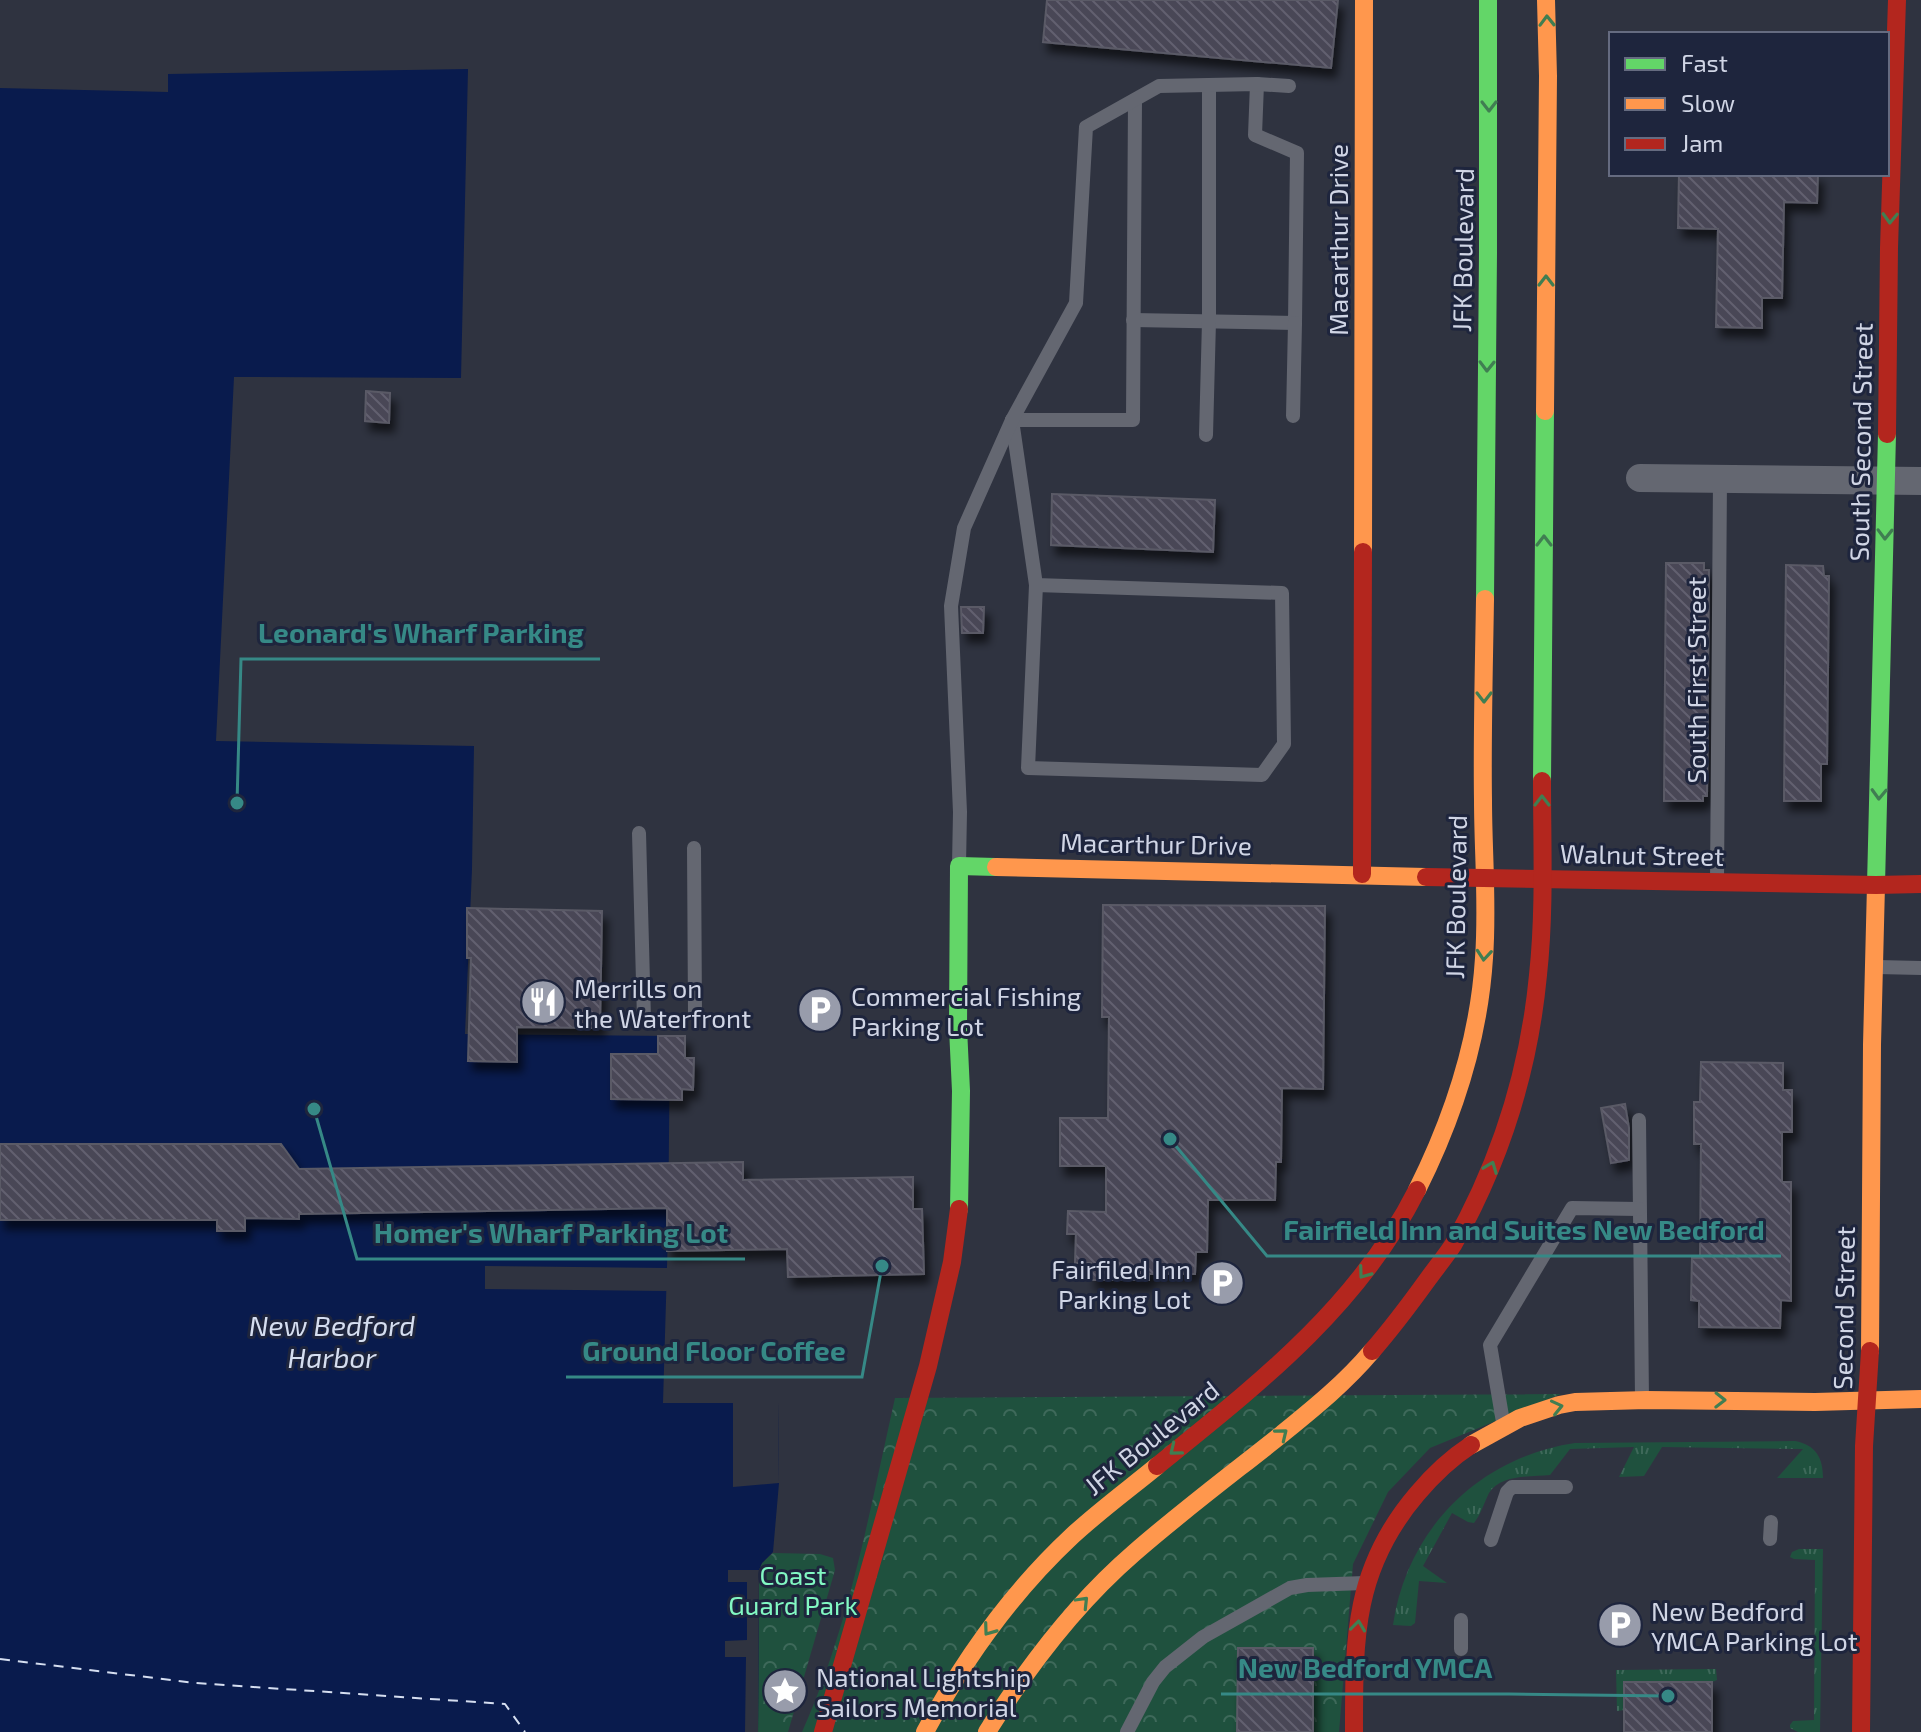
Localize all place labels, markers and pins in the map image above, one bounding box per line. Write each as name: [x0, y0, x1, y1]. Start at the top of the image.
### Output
callout: Leonard's Wharf Parking: [241, 607, 600, 659]
place label: Merrills on the Waterfront: [574, 972, 751, 1033]
restaurant icon: Merrills on the Waterfront: [519, 978, 567, 1026]
place label: Commercial Fishing Parking Lot: [851, 980, 1081, 1041]
parking icon: Commercial Fishing Parking Lot: [796, 986, 844, 1034]
callout: Fairfield Inn and Suites New Bedford: [1267, 1204, 1781, 1256]
callout: Homer's Wharf Parking Lot: [357, 1207, 745, 1259]
place label: Fairfiled Inn Parking Lot: [1051, 1253, 1191, 1314]
parking icon: Fairfiled Inn Parking Lot: [1198, 1259, 1246, 1307]
callout: Ground Floor Coffee: [566, 1325, 862, 1377]
place label: New Bedford YMCA Parking Lot: [1651, 1595, 1858, 1656]
parking icon: New Bedford YMCA Parking Lot: [1596, 1601, 1644, 1649]
callout: New Bedford YMCA: [1221, 1642, 1509, 1694]
place label: National Lightship Sailors Memorial: [816, 1661, 1031, 1722]
place icon: National Lightship Sailors Memorial: [761, 1667, 809, 1715]

